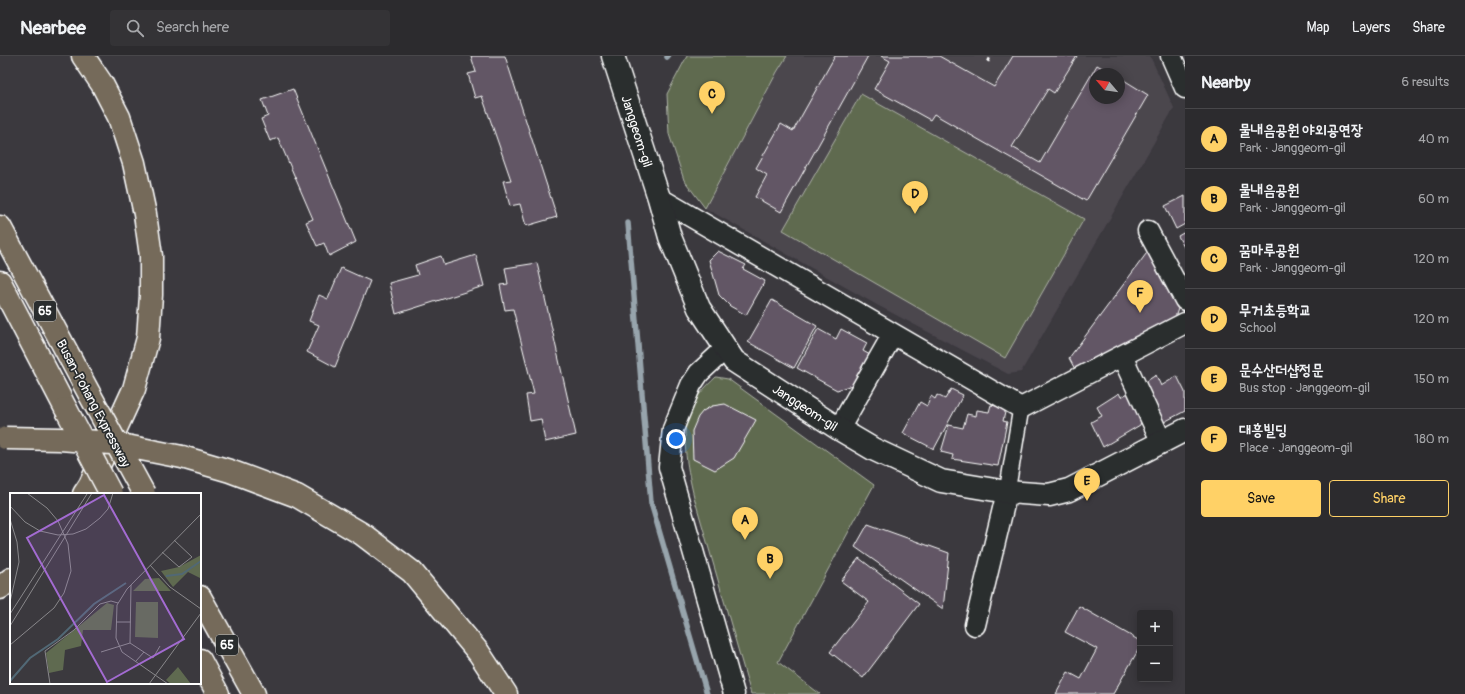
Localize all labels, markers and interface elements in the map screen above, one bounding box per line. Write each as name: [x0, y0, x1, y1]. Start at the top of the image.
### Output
search box: [110, 10, 390, 46]
text: Nearbee: [20, 16, 86, 40]
icon: search: [124, 17, 146, 39]
text: Search here: [156, 18, 229, 37]
text: Map: [1307, 19, 1330, 36]
text: Layers: [1352, 19, 1390, 36]
text: Share: [1412, 19, 1445, 36]
north arrow: [1089, 68, 1125, 104]
text: Nearby: [1201, 72, 1250, 93]
text: 6 results: [1402, 74, 1449, 90]
pin: C: [699, 81, 725, 114]
street label: Janggeom-gil: [617, 94, 655, 169]
text: 물내음공원 야외공연장: [1239, 121, 1363, 140]
text: A: [1210, 131, 1218, 147]
text: 40 m: [1418, 131, 1449, 147]
text: Park · Janggeom-gil: [1239, 140, 1346, 156]
pin: D: [902, 181, 928, 214]
text: 물내음공원: [1239, 181, 1299, 200]
text: B: [1210, 191, 1218, 207]
text: 60 m: [1418, 191, 1449, 207]
text: Park · Janggeom-gil: [1239, 200, 1346, 216]
text: 꿈마루공원: [1239, 241, 1299, 260]
text: C: [1210, 251, 1218, 267]
text: 120 m: [1413, 251, 1449, 267]
text: Park · Janggeom-gil: [1239, 260, 1346, 276]
pin: F: [1127, 280, 1153, 313]
road number: 65: [34, 301, 56, 321]
text: 무거초등학교: [1239, 301, 1311, 320]
text: D: [1210, 311, 1218, 327]
text: 120 m: [1413, 311, 1449, 327]
text: School: [1239, 320, 1276, 336]
street label: Busan-Pohang Expressway: [53, 337, 134, 470]
text: 문수산더샵정문: [1239, 361, 1324, 380]
text: E: [1211, 371, 1217, 387]
text: 150 m: [1414, 371, 1449, 387]
text: Bus stop · Janggeom-gil: [1239, 380, 1370, 396]
street label: Janggeom-gil: [769, 381, 840, 435]
text: 대흥빌딩: [1239, 421, 1287, 440]
your location: [666, 429, 686, 449]
text: F: [1210, 431, 1218, 447]
text: 180 m: [1414, 431, 1449, 447]
text: Place · Janggeom-gil: [1239, 440, 1353, 456]
pin: E: [1074, 468, 1100, 501]
button: Save: [1201, 480, 1321, 517]
button: Share: [1329, 480, 1449, 517]
inset map: [10, 493, 201, 684]
pin: A: [732, 507, 758, 540]
pin: B: [757, 546, 783, 579]
map controls: [1137, 610, 1173, 682]
button: +: [1137, 610, 1173, 646]
road number: 65: [216, 635, 238, 655]
button: −: [1137, 646, 1173, 682]

